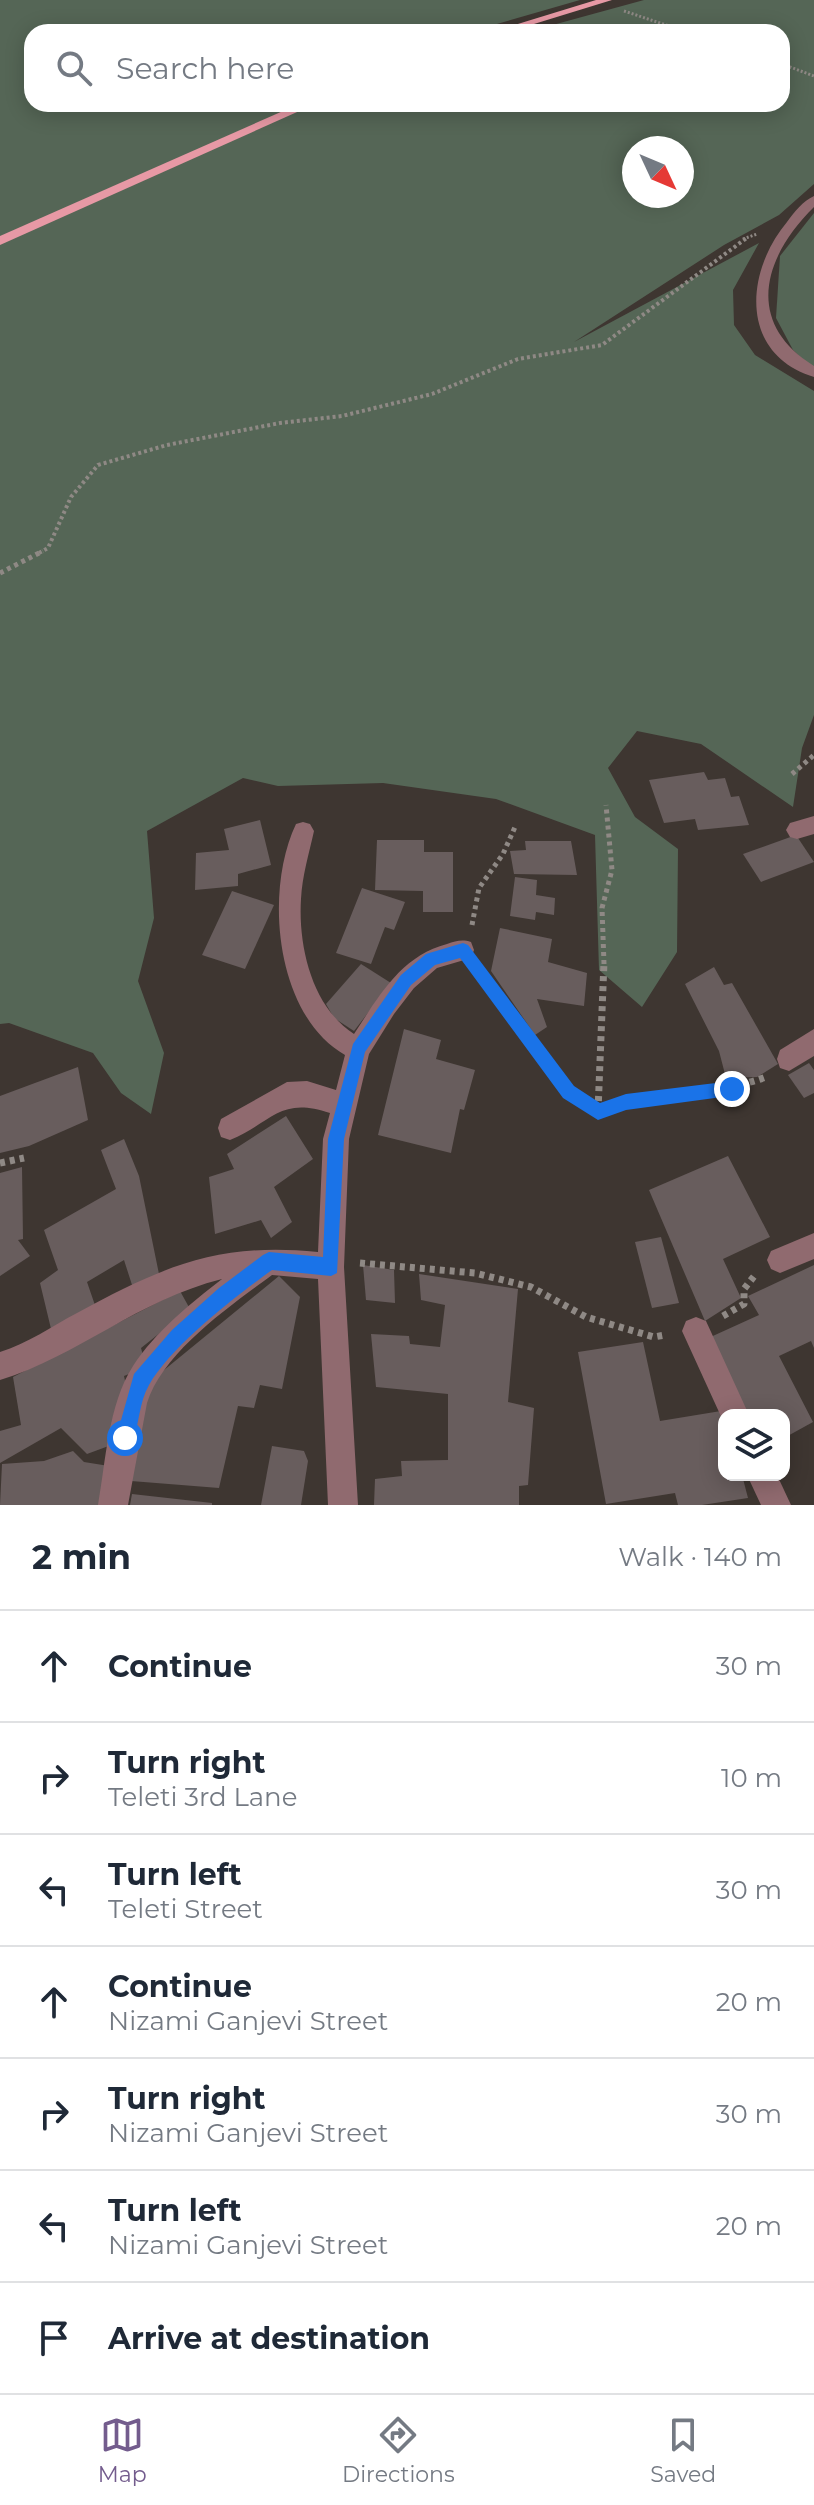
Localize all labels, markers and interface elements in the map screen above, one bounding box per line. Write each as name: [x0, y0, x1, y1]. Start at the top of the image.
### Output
search box: [24, 24, 790, 112]
icon: search: [52, 46, 96, 90]
text: Search here: [116, 50, 294, 87]
north arrow: [622, 136, 694, 208]
route end: [714, 1071, 750, 1107]
map controls: [718, 1409, 790, 1481]
button: layers: [718, 1409, 790, 1481]
route start: [107, 1420, 143, 1456]
text: 2 min: [32, 1536, 131, 1578]
text: Walk · 140 m: [618, 1541, 782, 1573]
icon: ahead: [32, 1644, 76, 1688]
text: Continue: [108, 1648, 252, 1685]
text: 30 m: [716, 1650, 782, 1682]
text: Turn right: [108, 1744, 265, 1781]
icon: right: [32, 1756, 76, 1800]
text: 10 m: [721, 1762, 782, 1794]
text: Teleti 3rd Lane: [108, 1781, 297, 1813]
text: Turn left: [108, 1856, 241, 1893]
icon: left: [32, 1868, 76, 1912]
text: 30 m: [716, 1874, 782, 1906]
text: Teleti Street: [108, 1893, 263, 1925]
text: Continue: [108, 1968, 252, 2005]
icon: ahead: [32, 1980, 76, 2024]
text: 20 m: [716, 1986, 782, 2018]
text: Nizami Ganjevi Street: [108, 2005, 388, 2037]
text: Turn right: [108, 2080, 265, 2117]
icon: right: [32, 2092, 76, 2136]
text: 30 m: [716, 2098, 782, 2130]
text: Nizami Ganjevi Street: [108, 2117, 388, 2149]
text: Turn left: [108, 2192, 241, 2229]
icon: left: [32, 2204, 76, 2248]
text: 20 m: [716, 2210, 782, 2242]
text: Nizami Ganjevi Street: [108, 2229, 388, 2261]
icon: arrive: [32, 2316, 76, 2360]
text: Arrive at destination: [108, 2320, 430, 2357]
tab: Map: [98, 2413, 147, 2488]
tab: Directions: [342, 2413, 455, 2488]
tab: Saved: [650, 2413, 716, 2488]

